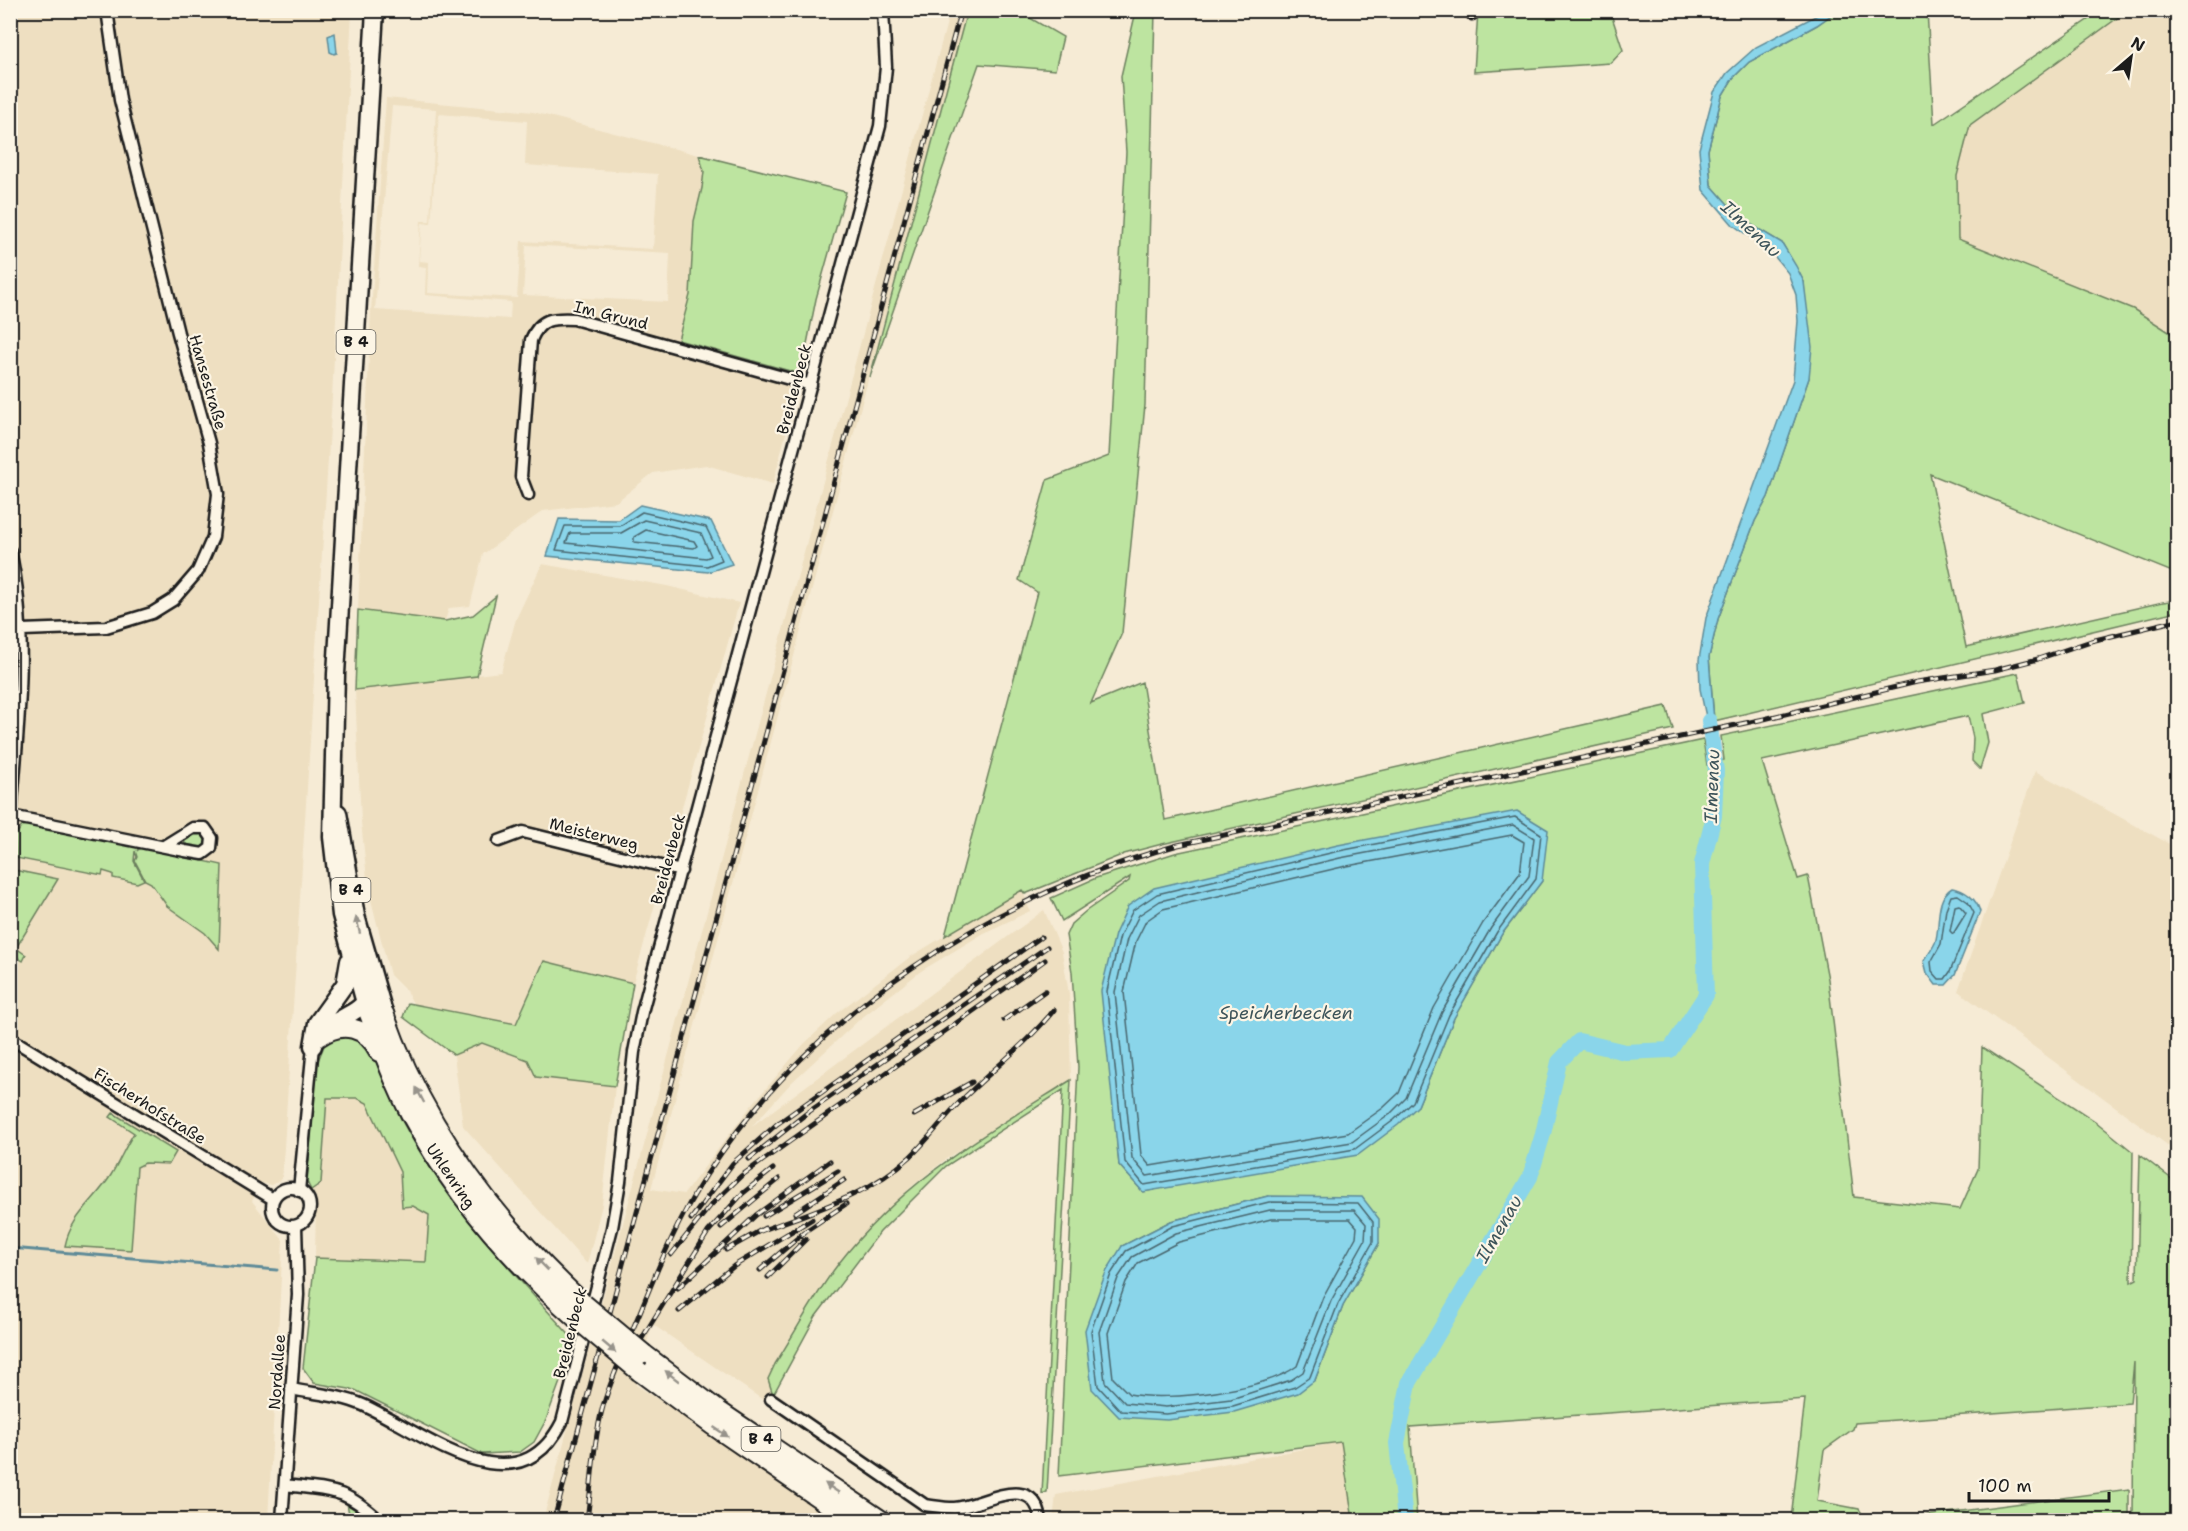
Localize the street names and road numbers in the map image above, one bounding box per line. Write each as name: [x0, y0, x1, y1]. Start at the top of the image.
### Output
street label: Im Grund: [572, 296, 650, 334]
road number: B 4: [336, 330, 376, 354]
street label: Hansestraße: [184, 332, 232, 432]
street label: Breidenbeck: [772, 341, 816, 437]
street label: Breidenbeck: [646, 811, 690, 907]
street label: Meisterweg: [547, 813, 641, 855]
road number: B 4: [332, 878, 370, 902]
street label: Fischerhofstraße: [90, 1063, 210, 1149]
street label: Uhlenring: [421, 1139, 481, 1213]
street label: Breidenbeck: [549, 1285, 591, 1381]
street label: Nordallee: [264, 1333, 290, 1411]
road number: B 4: [742, 1427, 780, 1451]

